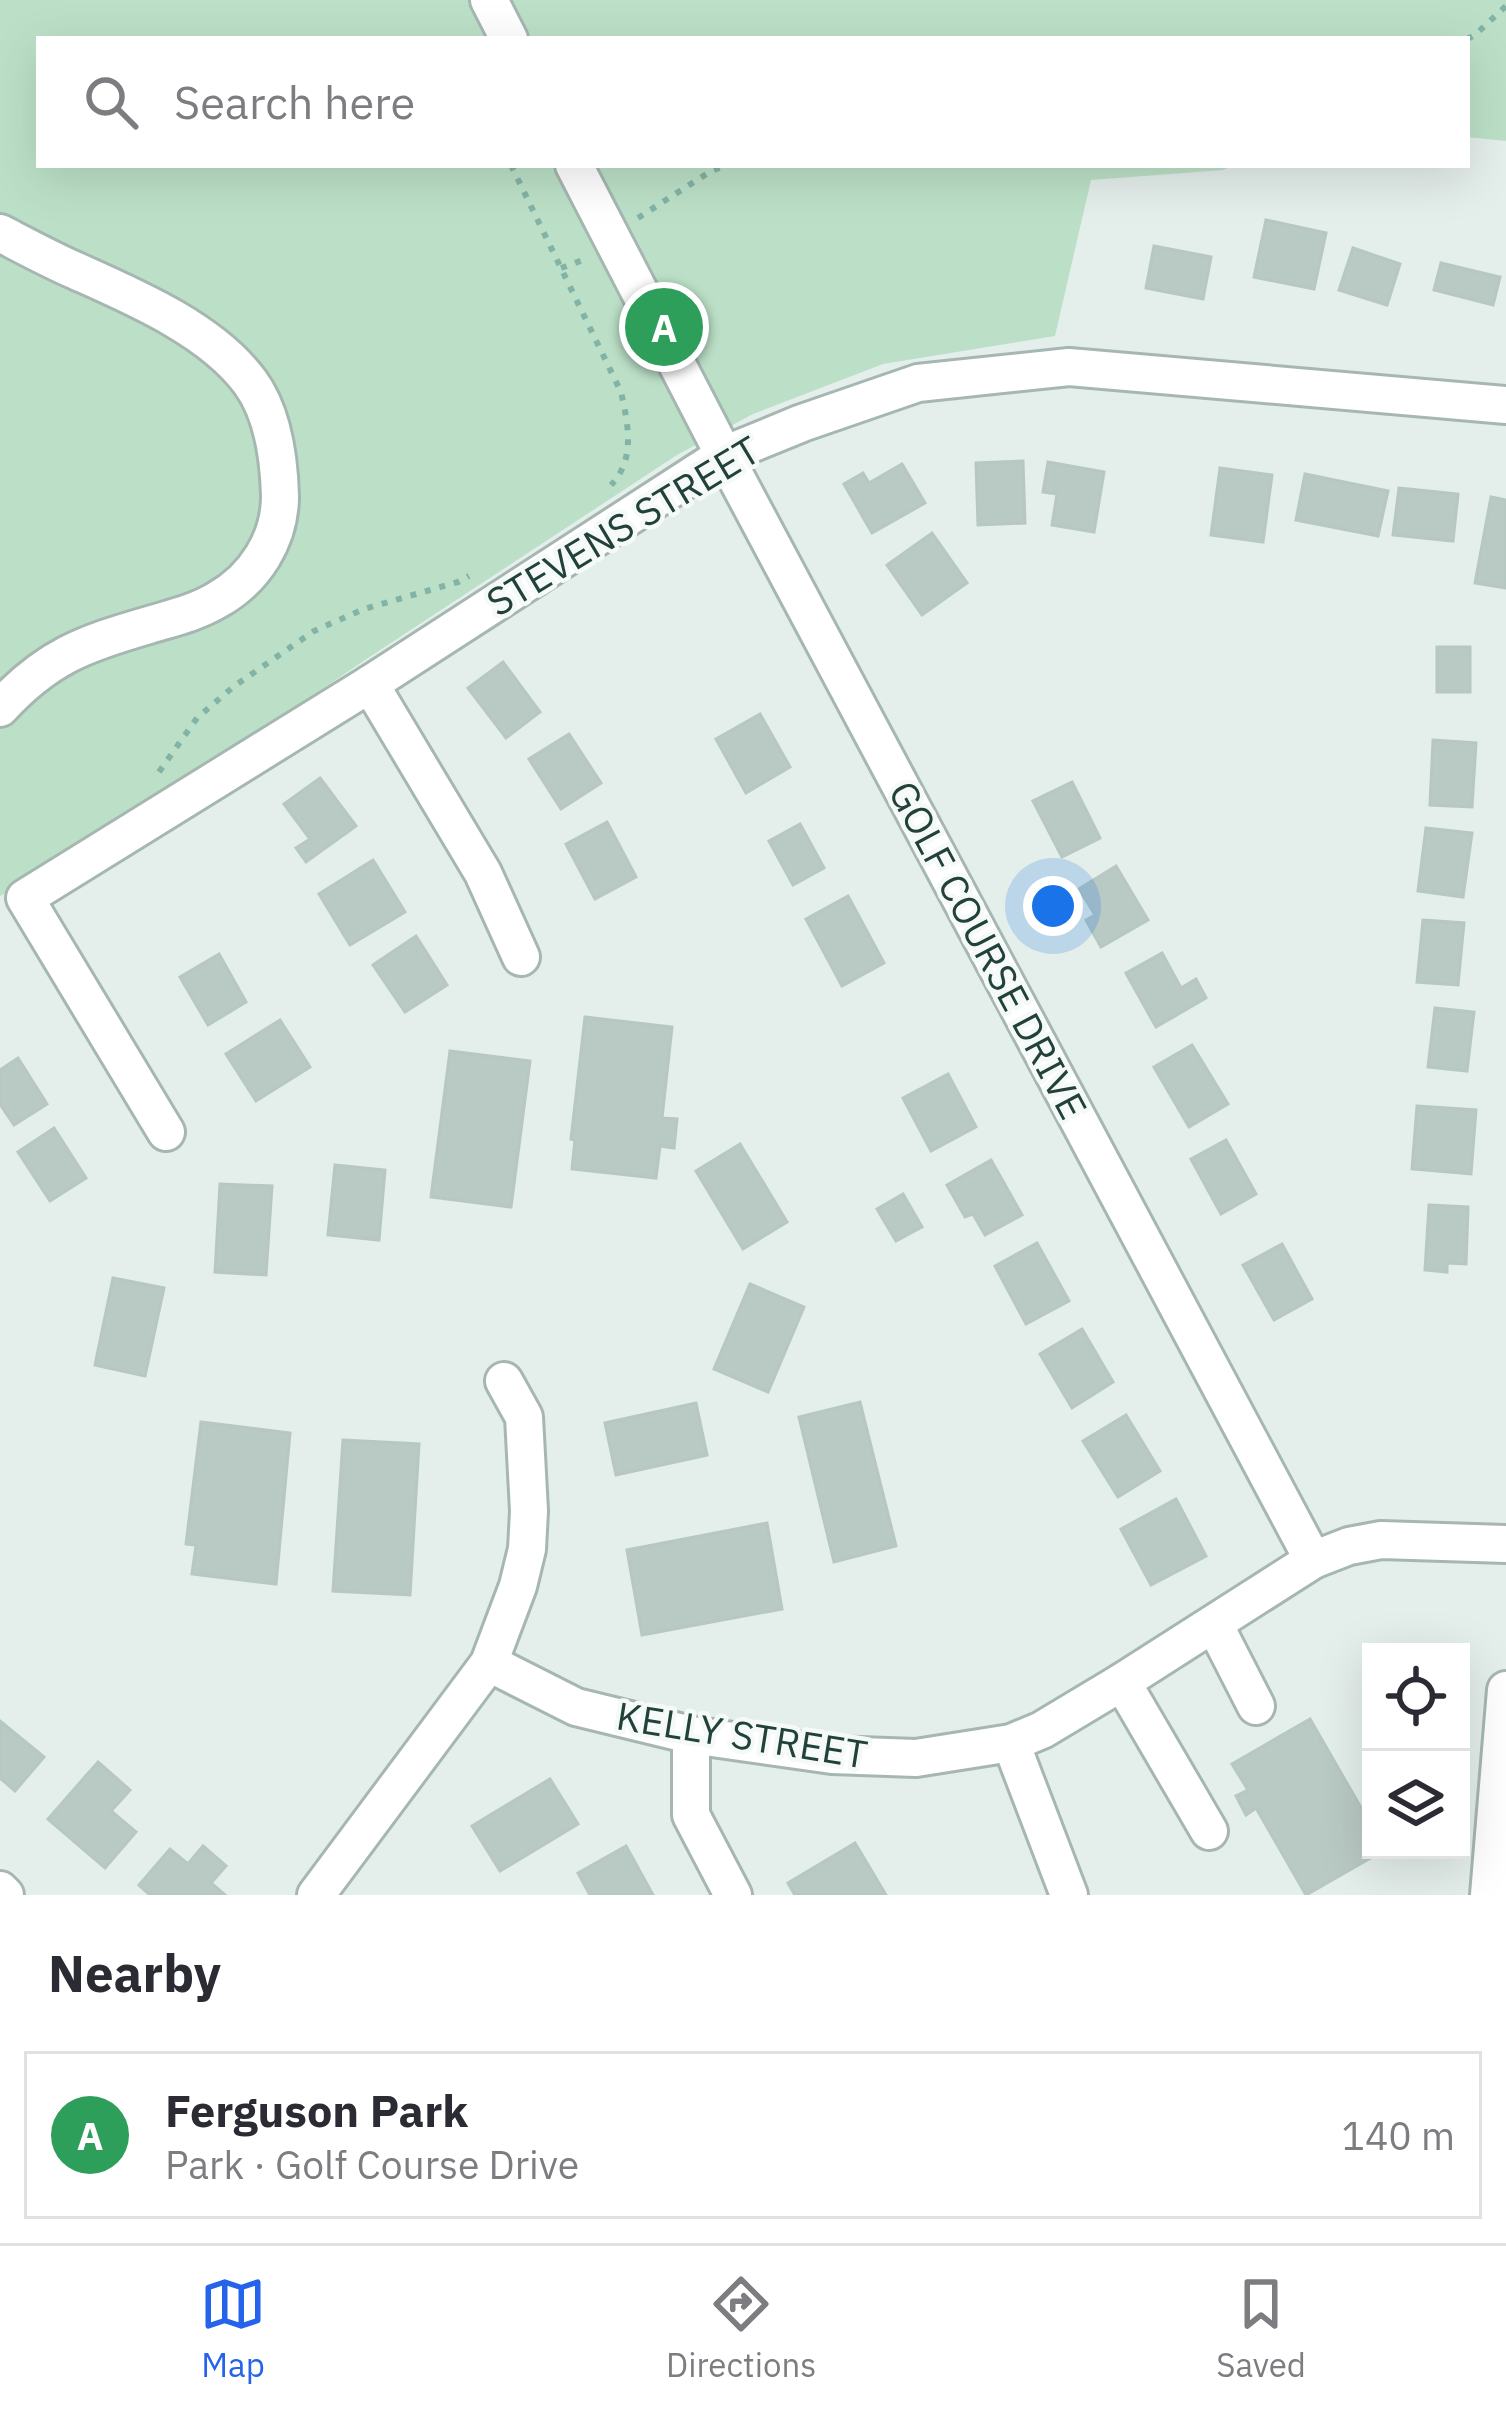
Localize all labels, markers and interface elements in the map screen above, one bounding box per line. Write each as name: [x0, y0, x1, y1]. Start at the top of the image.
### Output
search box: [36, 36, 1470, 168]
icon: search: [78, 69, 144, 135]
text: Search here: [174, 73, 415, 131]
pin: A: [625, 282, 703, 372]
street label: STEVENS STREET: [477, 424, 769, 627]
street label: GOLF COURSE DRIVE: [878, 772, 1099, 1128]
your location: [1023, 876, 1083, 936]
map controls: [1362, 1643, 1470, 1859]
button: locate: [1362, 1643, 1470, 1751]
street label: KELLY STREET: [613, 1690, 871, 1779]
button: layers: [1362, 1751, 1470, 1859]
text: Nearby: [48, 1940, 221, 2006]
text: Ferguson Park: [165, 2081, 468, 2139]
text: A: [77, 2110, 103, 2161]
text: 140 m: [1342, 2110, 1455, 2161]
text: Park · Golf Course Drive: [165, 2139, 579, 2190]
tab: Map: [200, 2271, 266, 2386]
tab: Directions: [666, 2271, 816, 2386]
tab: Saved: [1216, 2271, 1306, 2386]

